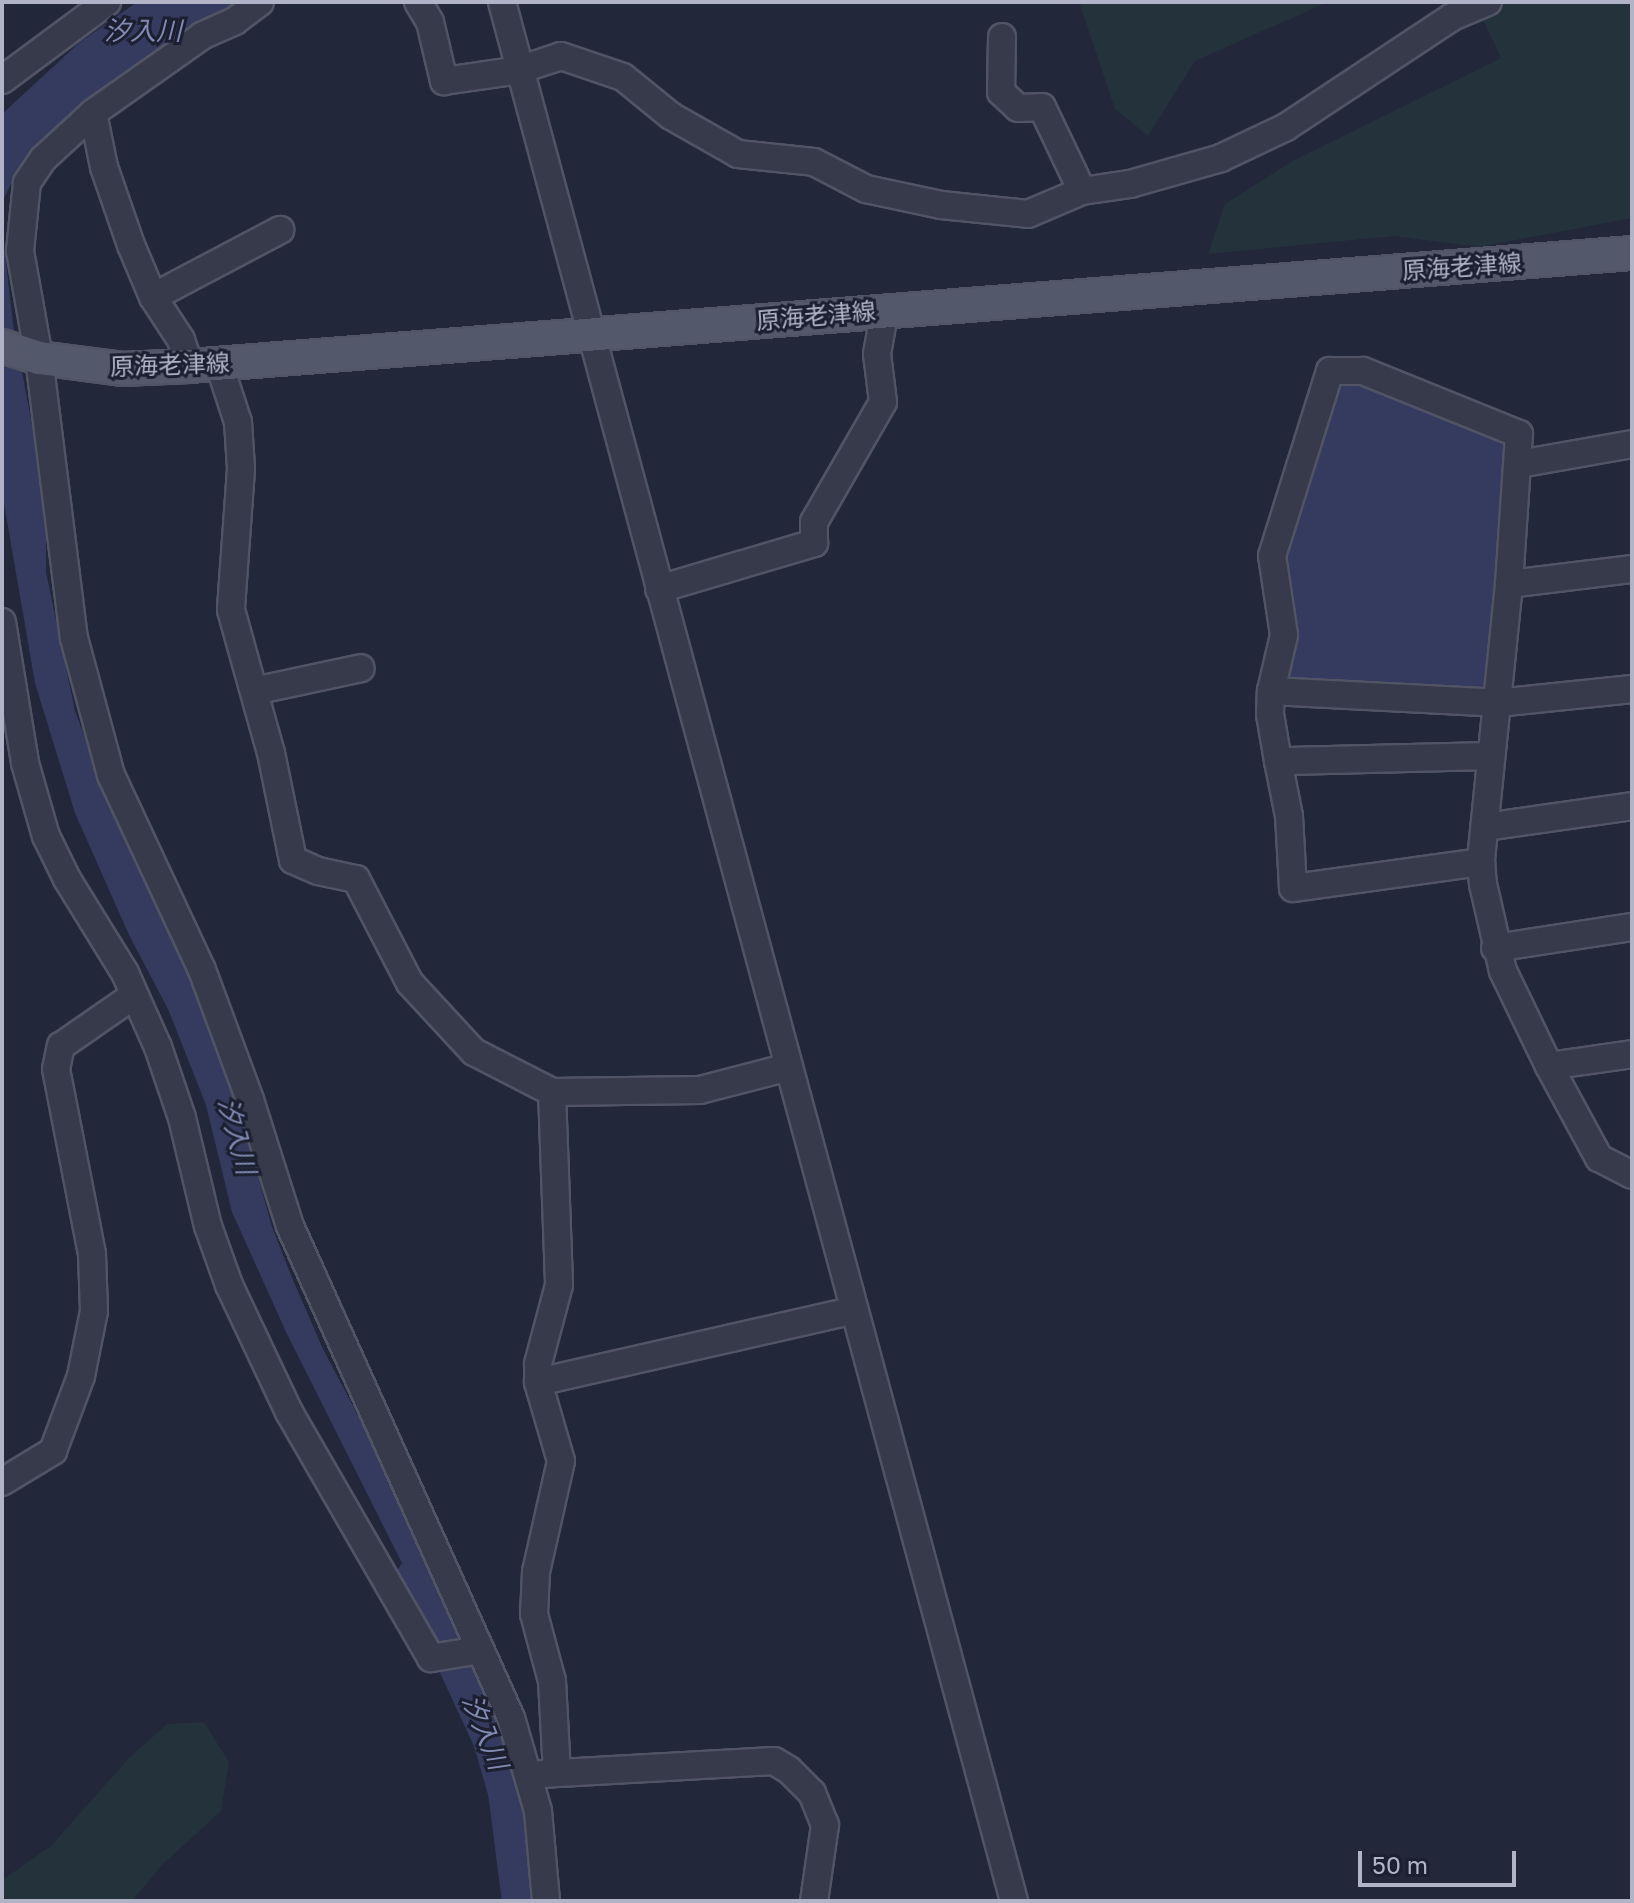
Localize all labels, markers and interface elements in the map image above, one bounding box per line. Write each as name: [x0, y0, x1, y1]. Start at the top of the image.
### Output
water label: 汐入川: [104, 15, 182, 47]
street label: 原海老津線: [1401, 247, 1523, 285]
street label: 原海老津線: [755, 295, 877, 335]
street label: 原海老津線: [110, 348, 230, 380]
water label: 汐入川: [212, 1094, 262, 1178]
water label: 汐入川: [456, 1690, 514, 1774]
scale bar: [1362, 1835, 1520, 1885]
text: 50 m: [1372, 1850, 1428, 1879]

